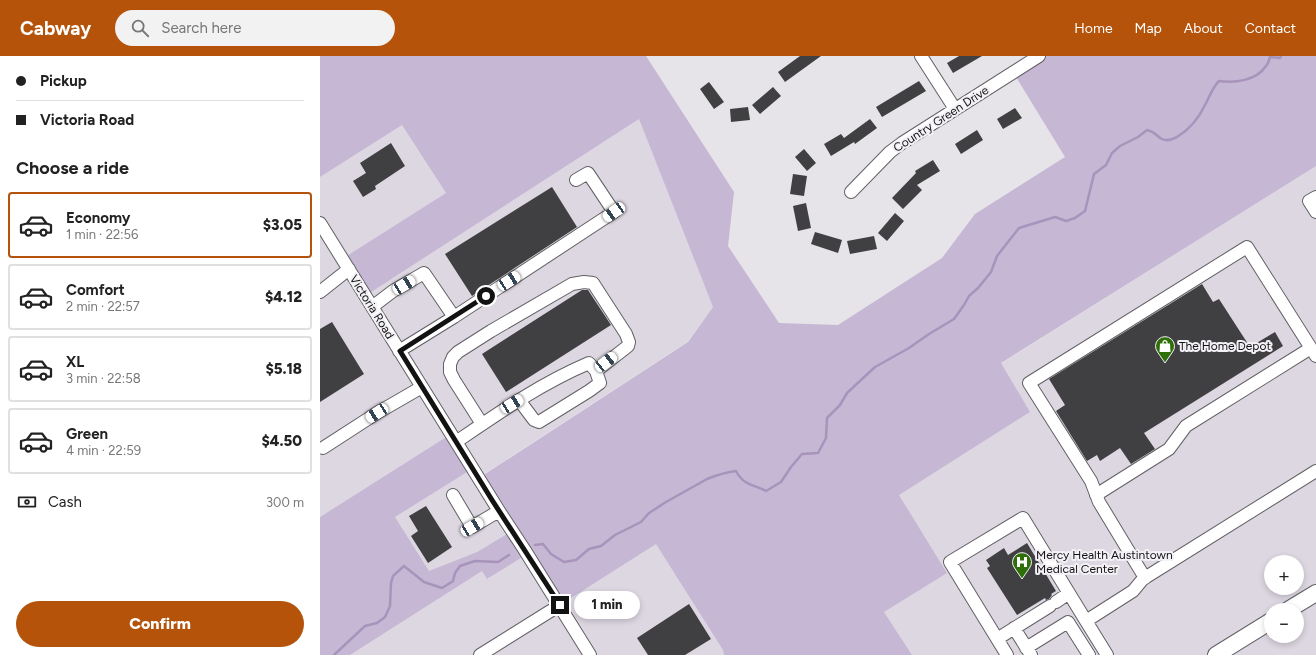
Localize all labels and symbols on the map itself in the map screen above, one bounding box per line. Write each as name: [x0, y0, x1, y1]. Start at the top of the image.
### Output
street label: Country Green Drive: [891, 83, 992, 155]
car: [601, 200, 627, 224]
car: [496, 269, 522, 293]
street label: Victoria Road: [347, 273, 397, 341]
car: [391, 274, 417, 296]
route start: [477, 287, 495, 305]
shop icon: The Home Depot: [1154, 335, 1176, 363]
place label: The Home Depot: [1179, 339, 1271, 353]
car: [593, 350, 619, 374]
car: [499, 393, 525, 415]
car: [364, 401, 390, 425]
car: [459, 516, 485, 538]
place label: Mercy Health Austintown Medical Center: [1036, 548, 1173, 576]
hospital icon: Mercy Health Austintown Medical Center: [1011, 551, 1033, 579]
callout: 1 min: [574, 591, 640, 619]
route end: [551, 596, 569, 614]

